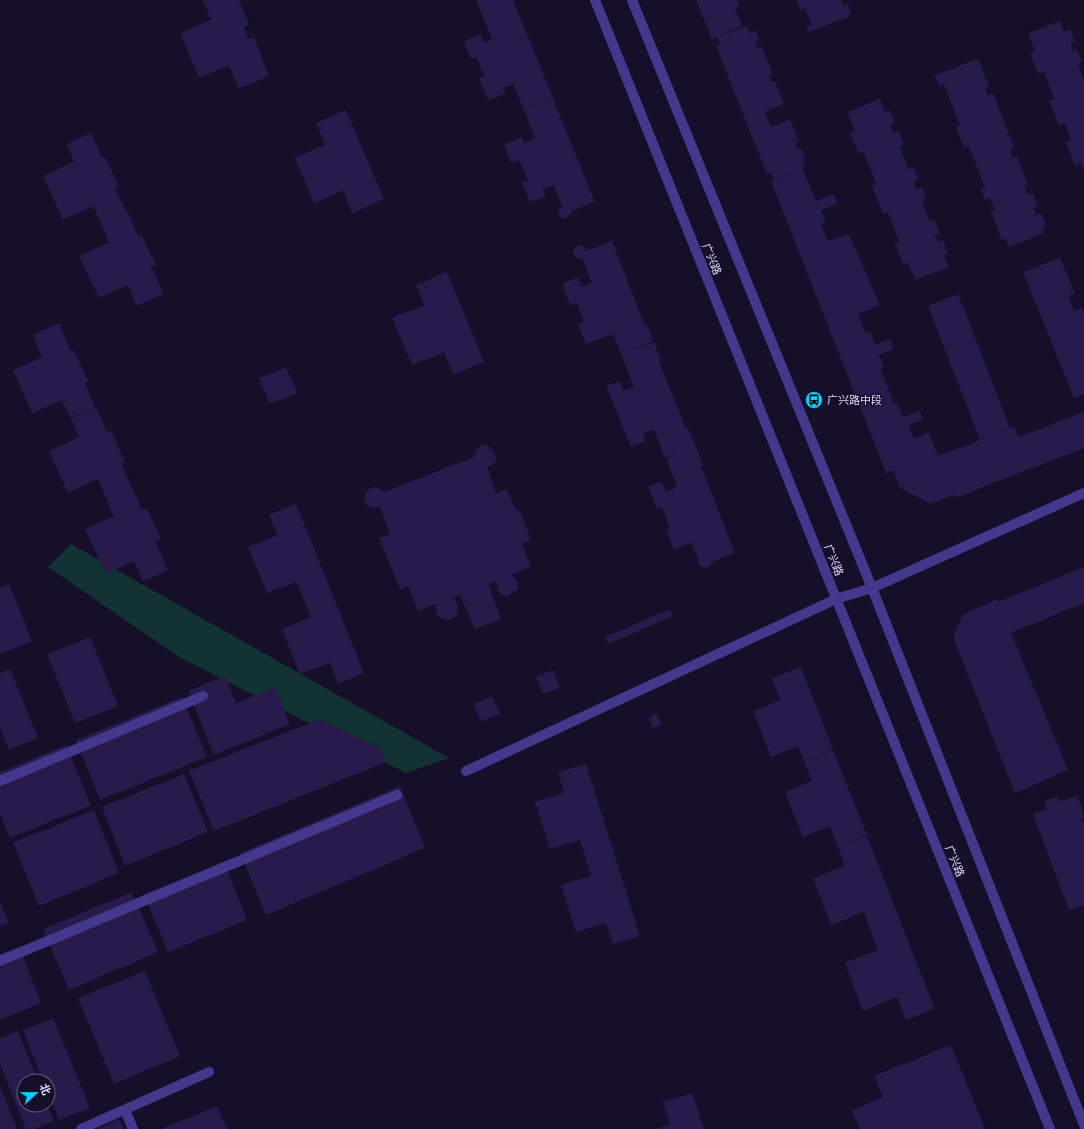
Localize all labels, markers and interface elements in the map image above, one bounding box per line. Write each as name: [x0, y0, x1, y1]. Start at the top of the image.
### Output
street label: 广兴路: [700, 241, 724, 277]
bus stop icon: 广兴路中段: [804, 390, 824, 410]
place label: 广兴路中段: [827, 394, 882, 406]
street label: 广兴路: [822, 542, 846, 578]
street label: 广兴路: [943, 843, 967, 879]
north arrow: [16, 1073, 56, 1113]
text: 北: [38, 1082, 53, 1097]

